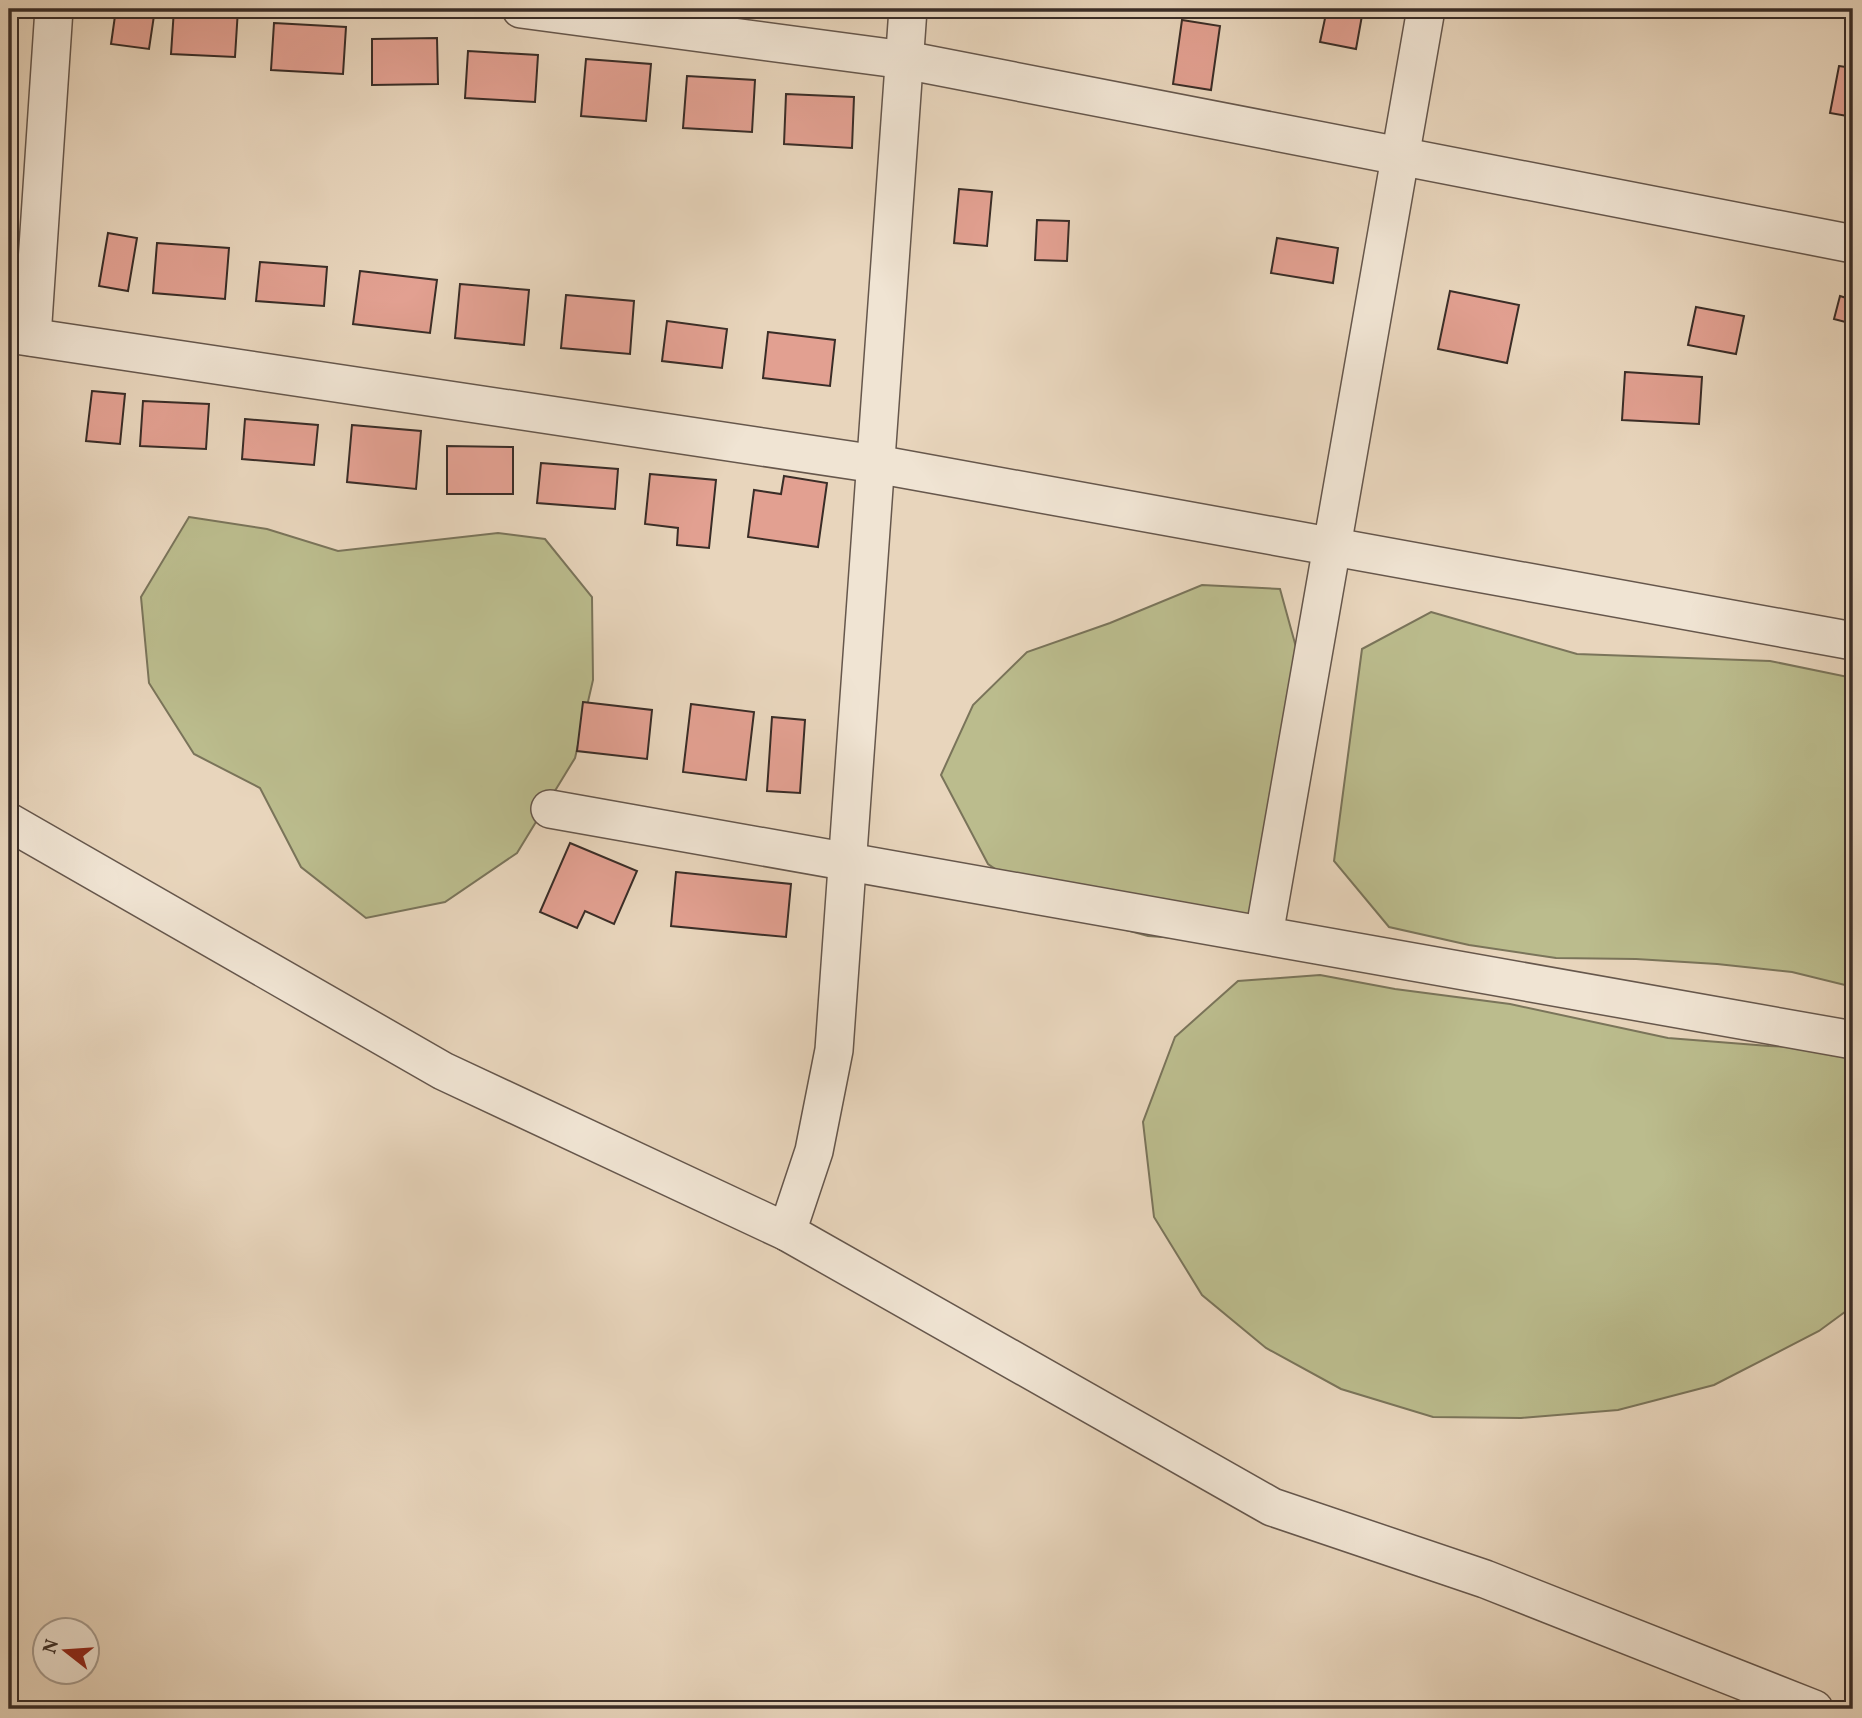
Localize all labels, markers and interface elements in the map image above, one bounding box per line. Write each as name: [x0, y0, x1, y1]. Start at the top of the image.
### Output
north arrow: [32, 1616, 102, 1686]
text: N: [37, 1636, 66, 1657]

